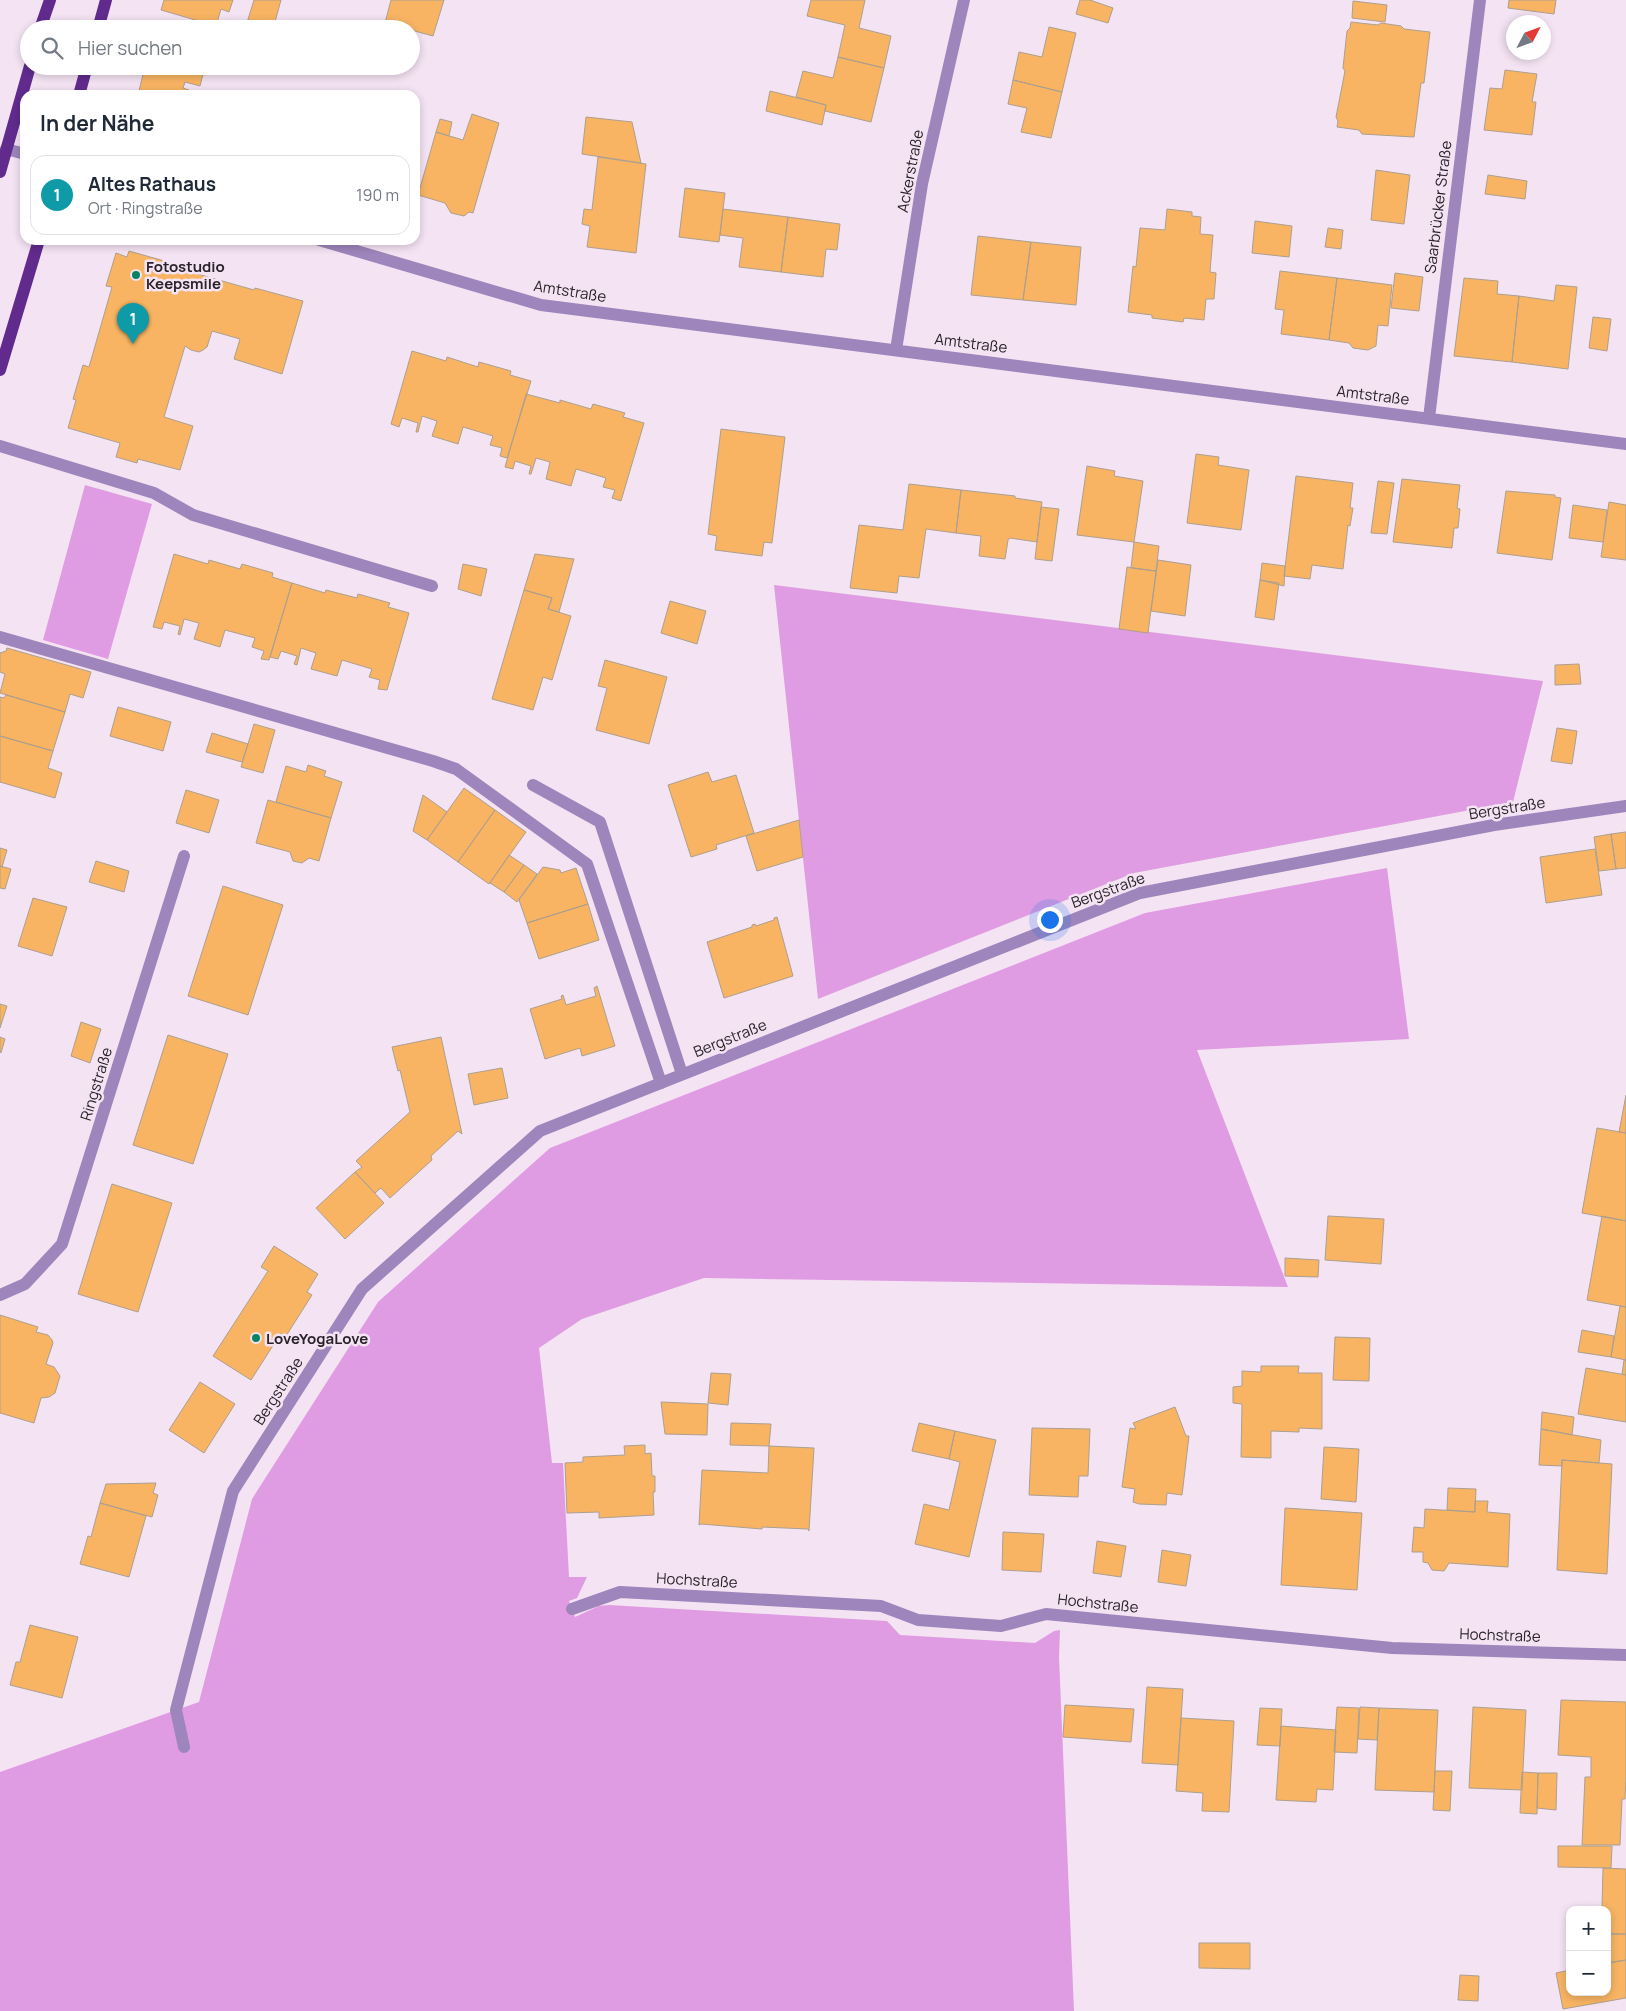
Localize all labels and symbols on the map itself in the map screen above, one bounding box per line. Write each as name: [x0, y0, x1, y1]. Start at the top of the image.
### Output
north arrow: [1506, 15, 1551, 60]
street label: Ackerstraße: [892, 128, 928, 214]
street label: Saarbrücker Straße: [1419, 139, 1457, 275]
place label: Fotostudio Keepsmile: [146, 256, 225, 294]
marker: Fotostudio Keepsmile: [130, 269, 142, 281]
street label: Amtstraße: [532, 275, 608, 307]
pin: 1: [117, 303, 149, 344]
street label: Amtstraße: [933, 328, 1009, 358]
street label: Amtstraße: [1335, 380, 1411, 410]
street label: Bergstraße: [1467, 792, 1547, 824]
street label: Bergstraße: [1068, 867, 1148, 913]
your location: [1037, 907, 1063, 933]
street label: Bergstraße: [690, 1014, 770, 1062]
street label: Ringstraße: [75, 1044, 117, 1123]
place label: LoveYogaLove: [266, 1328, 368, 1349]
marker: LoveYogaLove: [250, 1332, 262, 1344]
street label: Bergstraße: [248, 1353, 308, 1429]
street label: Hochstraße: [656, 1567, 738, 1593]
street label: Hochstraße: [1056, 1588, 1140, 1618]
street label: Hochstraße: [1459, 1623, 1541, 1647]

